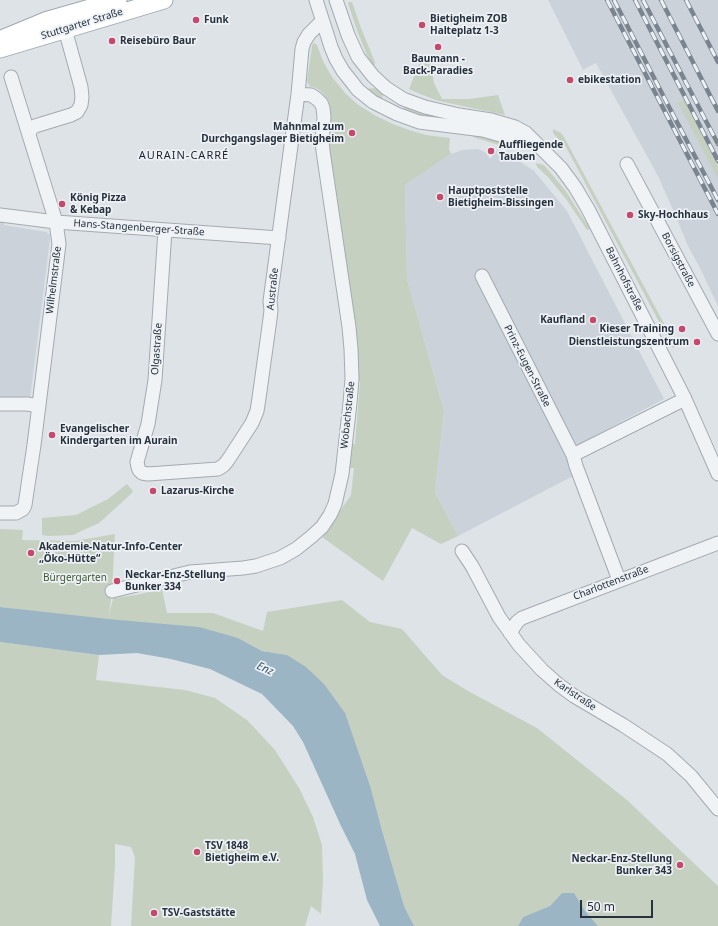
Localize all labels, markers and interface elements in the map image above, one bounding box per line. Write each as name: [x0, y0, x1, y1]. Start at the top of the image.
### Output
street label: Stuttgarter Straße: [40, 6, 124, 42]
place label: Bietigheim ZOB Halteplatz 1-3: [430, 13, 507, 36]
place label: Funk: [204, 14, 229, 26]
marker: Funk: [191, 15, 201, 25]
marker: Bietigheim ZOB Halteplatz 1-3: [417, 20, 427, 30]
place label: Reisebüro Baur: [120, 35, 196, 47]
marker: Reisebüro Baur: [107, 36, 117, 46]
marker: Baumann - Back-Paradies: [433, 42, 443, 52]
place label: Baumann - Back-Paradies: [403, 53, 473, 76]
place label: ebikestation: [578, 74, 641, 86]
marker: ebikestation: [565, 75, 575, 85]
place label: Mahnmal zum Durchgangslager Bietigheim: [201, 121, 344, 144]
marker: Mahnmal zum Durchgangslager Bietigheim: [347, 128, 357, 138]
place label: Auffliegende Tauben: [499, 139, 563, 162]
marker: Auffliegende Tauben: [486, 146, 496, 156]
district label: AURAIN-CARRÉ: [139, 149, 229, 163]
place label: Hauptpoststelle Bietigheim-Bissingen: [448, 185, 554, 208]
place label: König Pizza & Kebap: [70, 192, 126, 216]
marker: Hauptpoststelle Bietigheim-Bissingen: [435, 192, 445, 202]
marker: König Pizza & Kebap: [57, 199, 67, 209]
place label: Sky-Hochhaus: [638, 209, 708, 221]
marker: Sky-Hochhaus: [625, 210, 635, 220]
street label: Hans-Stangenberger-Straße: [73, 217, 205, 239]
street label: Borsigstraße: [659, 231, 697, 289]
street label: Wilhelmstraße: [44, 245, 64, 315]
street label: Bahnhofstraße: [603, 245, 645, 313]
street label: Austraße: [265, 267, 281, 311]
place label: Kaufland: [540, 314, 585, 326]
marker: Kaufland: [588, 315, 598, 325]
street label: Olgastraße: [149, 323, 165, 375]
street label: Prinz-Eugen-Straße: [501, 323, 553, 409]
place label: Kieser Training: [600, 323, 674, 335]
marker: Kieser Training: [677, 324, 687, 334]
place label: Dienstleistungszentrum: [569, 336, 689, 348]
marker: Dienstleistungszentrum: [692, 337, 702, 347]
street label: Wobachstraße: [338, 381, 358, 449]
place label: Evangelischer Kindergarten im Aurain: [60, 423, 177, 446]
marker: Evangelischer Kindergarten im Aurain: [47, 430, 57, 440]
place label: Lazarus-Kirche: [161, 485, 234, 497]
marker: Lazarus-Kirche: [148, 486, 158, 496]
place label: Akademie-Natur-Info-Center „Öko-Hütte“: [39, 541, 182, 564]
marker: Akademie-Natur-Info-Center „Öko-Hütte“: [26, 548, 36, 558]
street label: Charlottenstraße: [572, 563, 650, 603]
place label: Neckar-Enz-Stellung Bunker 334: [125, 569, 225, 592]
park label: Bürgergarten: [43, 572, 107, 584]
marker: Neckar-Enz-Stellung Bunker 334: [112, 576, 122, 586]
water label: Enz: [255, 659, 275, 679]
street label: Karlstraße: [552, 676, 598, 714]
place label: TSV 1848 Bietigheim e.V.: [205, 840, 279, 864]
marker: TSV 1848 Bietigheim e.V.: [192, 847, 202, 857]
place label: Neckar-Enz-Stellung Bunker 343: [572, 853, 672, 876]
marker: Neckar-Enz-Stellung Bunker 343: [675, 860, 685, 870]
scale bar: [582, 892, 655, 918]
text: 50 m: [587, 898, 615, 915]
place label: TSV-Gaststätte: [162, 907, 236, 919]
marker: TSV-Gaststätte: [149, 908, 159, 918]

